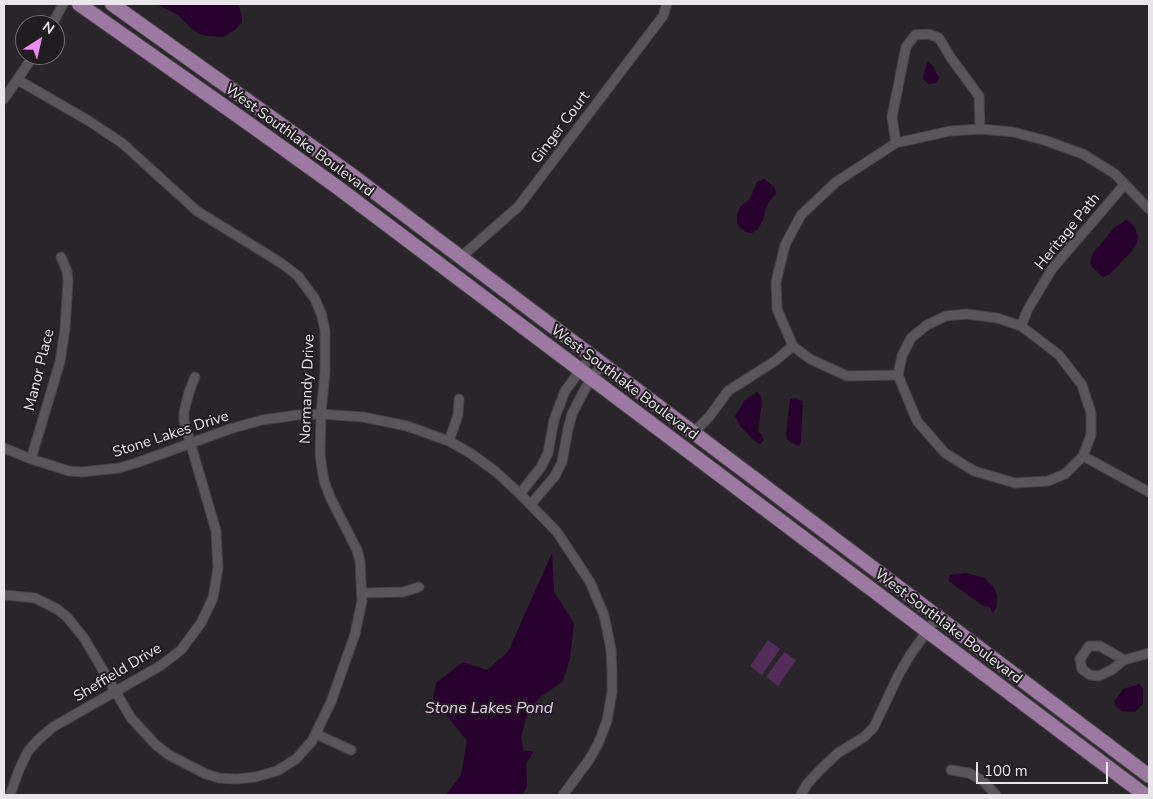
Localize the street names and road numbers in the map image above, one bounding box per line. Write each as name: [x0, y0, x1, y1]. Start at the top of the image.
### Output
street label: West Southlake Boulevard: [221, 81, 377, 201]
street label: Ginger Court: [528, 88, 594, 168]
street label: Heritage Path: [1032, 190, 1104, 274]
street label: West Southlake Boulevard: [547, 322, 701, 444]
street label: Manor Place: [21, 327, 59, 413]
street label: Normandy Drive: [297, 334, 319, 444]
street label: Stone Lakes Drive: [111, 408, 231, 462]
street label: West Southlake Boulevard: [871, 566, 1025, 688]
street label: Sheffield Drive: [71, 640, 165, 706]

